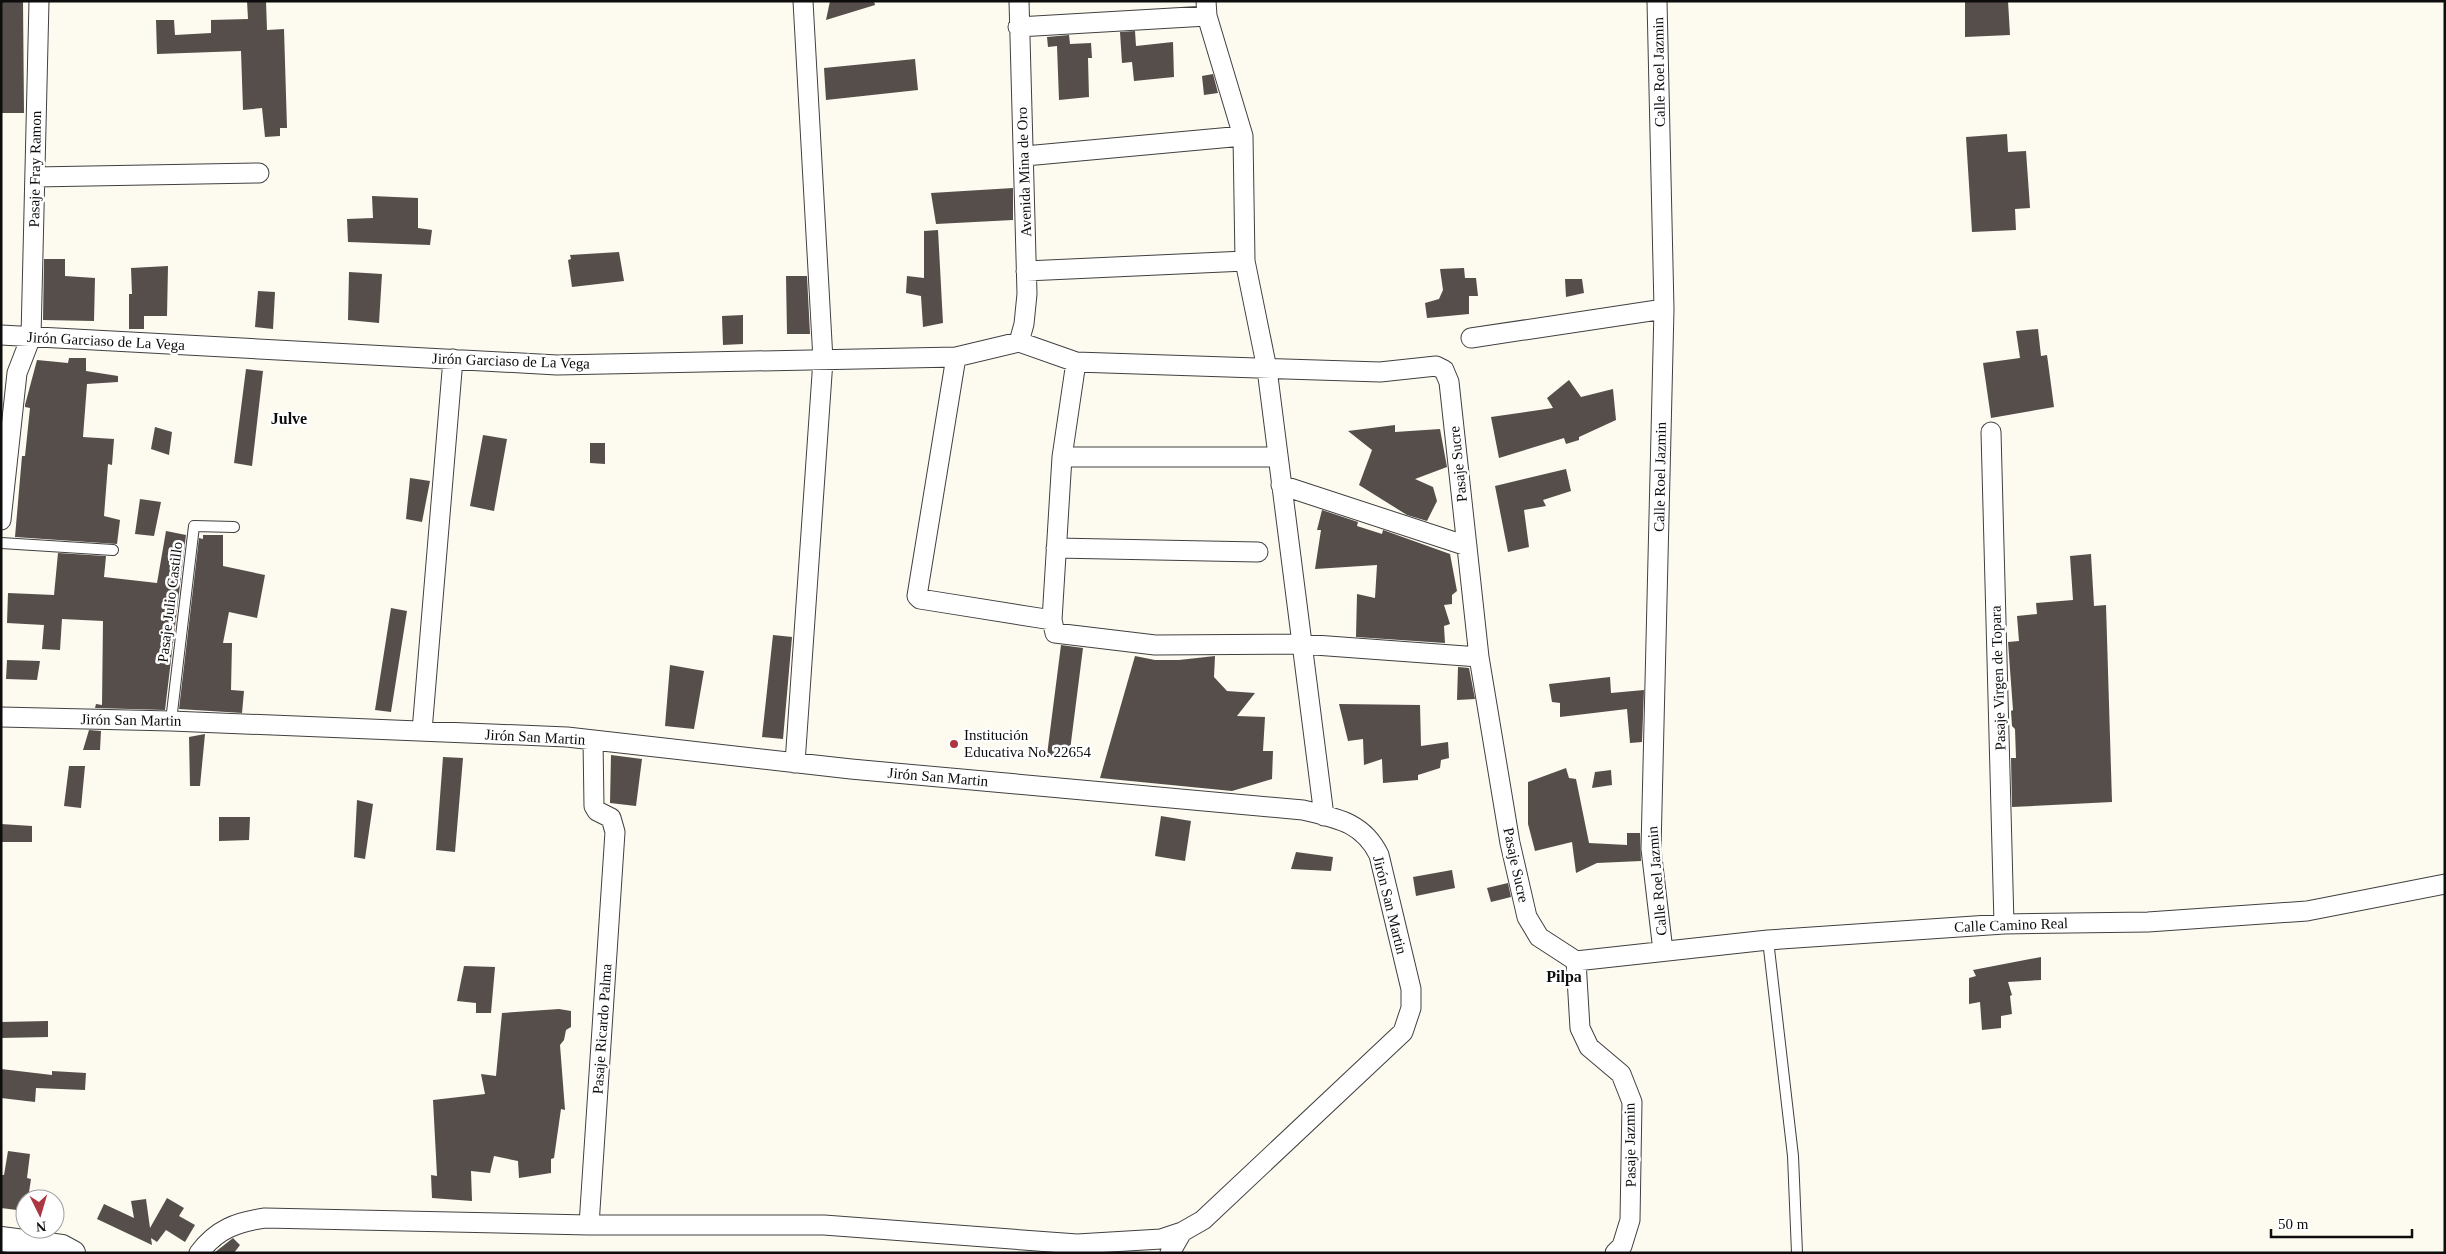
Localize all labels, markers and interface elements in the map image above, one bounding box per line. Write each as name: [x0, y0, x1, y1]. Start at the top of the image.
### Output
street label: Calle Roel Jazmin: [1650, 16, 1668, 127]
street label: Avenida Mina de Oro: [1014, 107, 1034, 237]
street label: Pasaje Fray Ramon: [26, 110, 44, 227]
street label: Jirón Garciaso de La Vega: [27, 329, 186, 353]
street label: Jirón Garciaso de La Vega: [432, 350, 591, 372]
district label: Julve: [271, 410, 307, 427]
street label: Calle Roel Jazmin: [1651, 421, 1669, 532]
street label: Pasaje Sucre: [1446, 425, 1470, 503]
street label: Pasaje Julio Castillo: [155, 541, 185, 663]
street label: Pasaje Virgen de Topara: [1987, 605, 2009, 751]
street label: Jirón San Martin: [80, 711, 182, 729]
street label: Jirón San Martin: [484, 726, 586, 748]
place label: Institución Educativa No. 22654: [964, 727, 1092, 760]
marker: Institución Educativa No. 22654: [948, 738, 960, 750]
street label: Jirón San Martin: [887, 765, 989, 789]
street label: Calle Roel Jazmin: [1644, 825, 1670, 936]
street label: Pasaje Sucre: [1500, 826, 1532, 904]
street label: Jirón San Martin: [1370, 854, 1410, 956]
street label: Calle Camino Real: [1954, 915, 2068, 935]
street label: Pasaje Ricardo Palma: [589, 963, 615, 1095]
district label: Pilpa: [1546, 968, 1582, 986]
street label: Pasaje Jazmin: [1621, 1102, 1639, 1187]
north arrow: [15, 1189, 65, 1239]
scale bar: [2271, 1206, 2412, 1238]
text: 50 m: [2278, 1216, 2309, 1232]
text: N: [35, 1219, 47, 1234]

